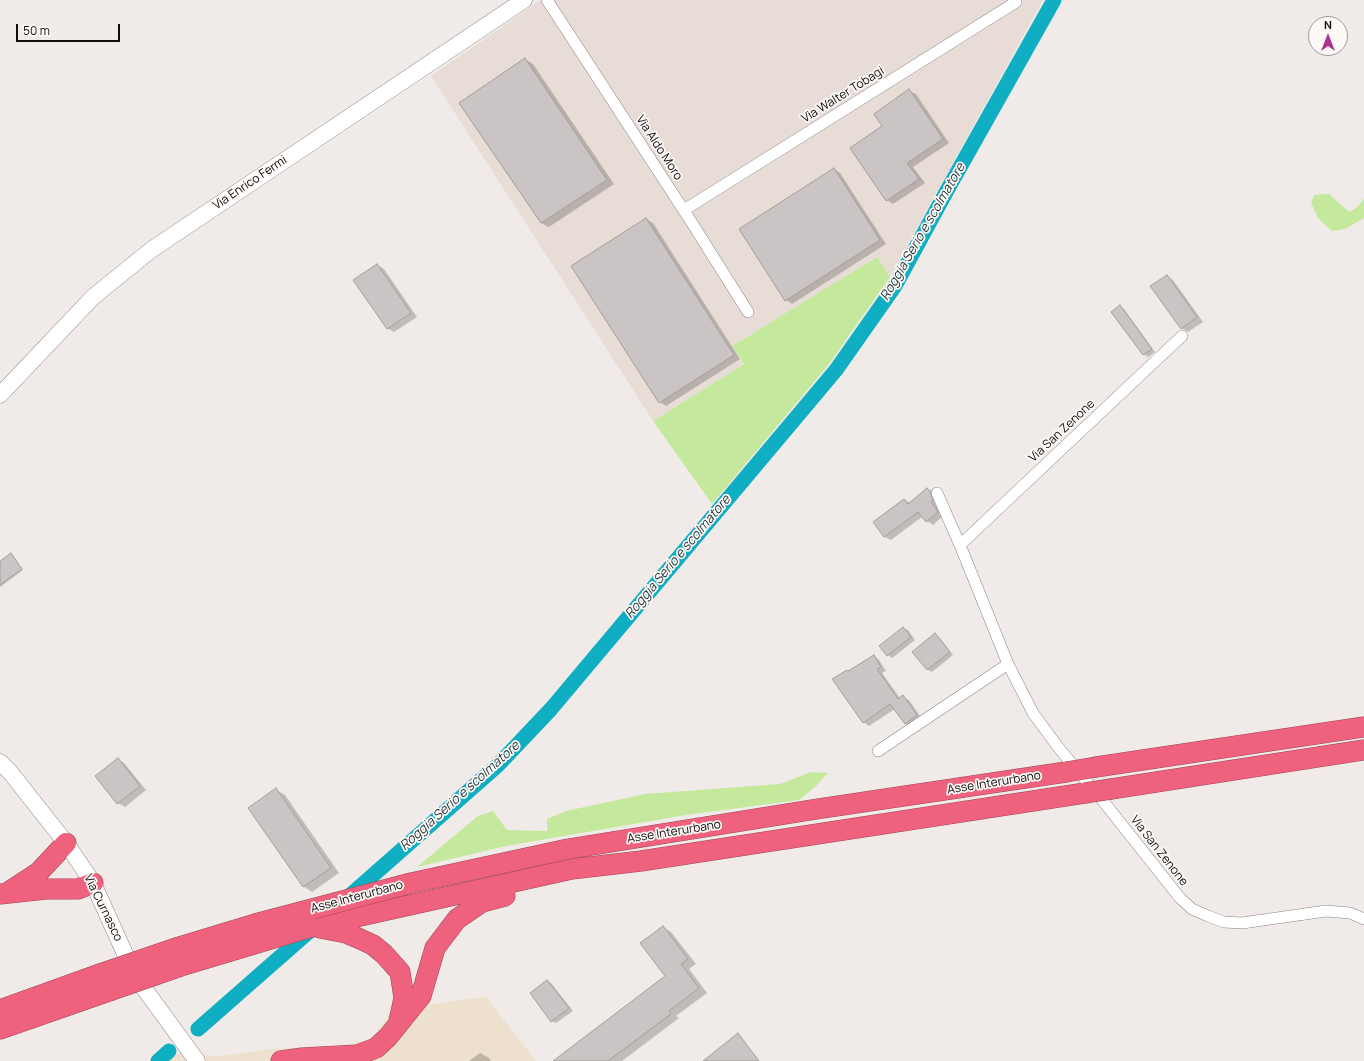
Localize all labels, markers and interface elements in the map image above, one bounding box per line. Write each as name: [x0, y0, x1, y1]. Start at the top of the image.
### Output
scale bar: [18, 16, 122, 42]
north arrow: [1308, 16, 1348, 56]
text: N: [1324, 17, 1332, 32]
text: 50 m: [23, 22, 50, 39]
street label: Via Walter Tobagi: [799, 64, 887, 126]
street label: Via Aldo Moro: [633, 113, 685, 183]
street label: Via Enrico Fermi: [210, 153, 290, 213]
water label: Roggia Serio e scolmatore: [877, 161, 969, 303]
street label: Via San Zenone: [1026, 397, 1098, 465]
water label: Roggia Serio e scolmatore: [622, 492, 734, 622]
water label: Roggia Serio e scolmatore: [397, 738, 523, 854]
street label: Asse Interurbano: [946, 768, 1042, 798]
street label: Via San Zenone: [1127, 813, 1191, 889]
street label: Asse Interurbano: [626, 817, 722, 847]
street label: Via Curnasco: [81, 872, 125, 944]
street label: Asse Interurbano: [309, 878, 405, 916]

